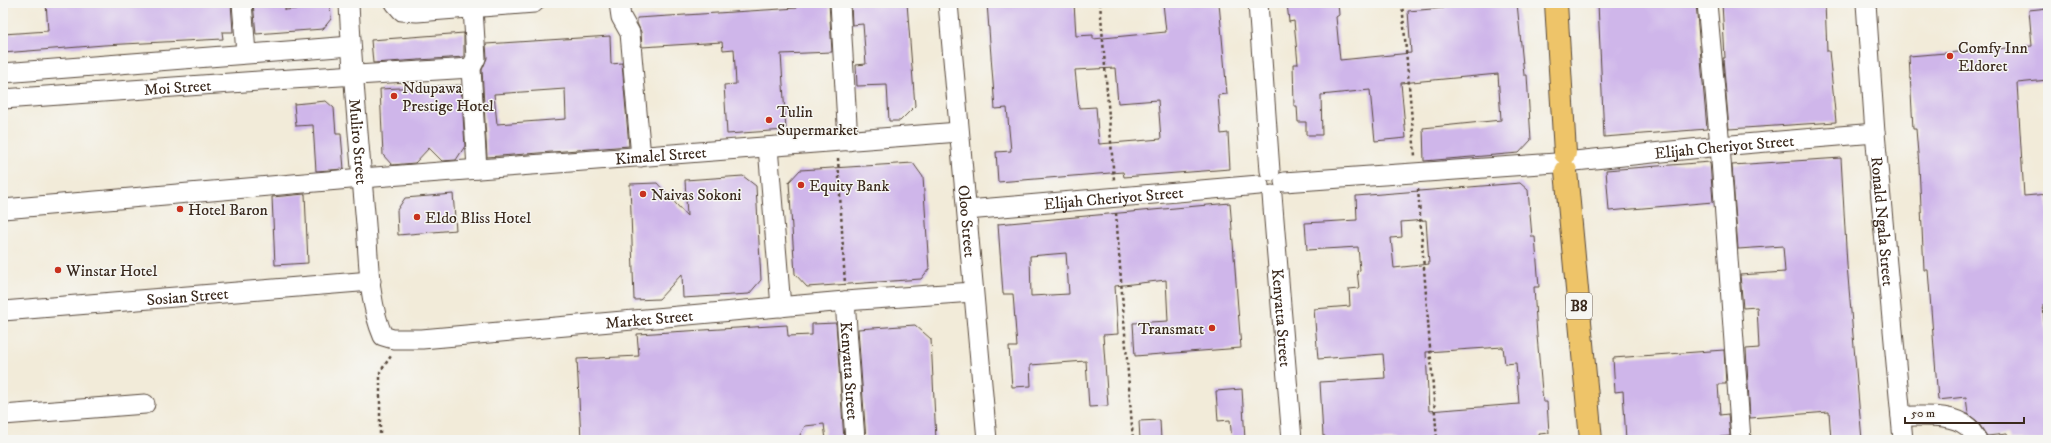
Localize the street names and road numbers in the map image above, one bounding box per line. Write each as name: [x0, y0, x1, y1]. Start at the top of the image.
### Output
street label: Moi Street: [143, 75, 212, 100]
street label: Muliro Street: [344, 98, 371, 185]
street label: Elijah Cheriyot Street: [1654, 131, 1795, 164]
street label: Kimalel Street: [614, 142, 707, 169]
street label: Ronald Ngala Street: [1866, 156, 1898, 287]
street label: Elijah Cheriyot Street: [1043, 183, 1184, 214]
street label: Oloo Street: [953, 184, 980, 258]
street label: Kenyatta Street: [1267, 268, 1295, 368]
street label: Sosian Street: [146, 284, 229, 310]
road number: B8: [1566, 293, 1592, 319]
street label: Market Street: [604, 306, 694, 333]
street label: Kenyatta Street: [836, 321, 863, 421]

